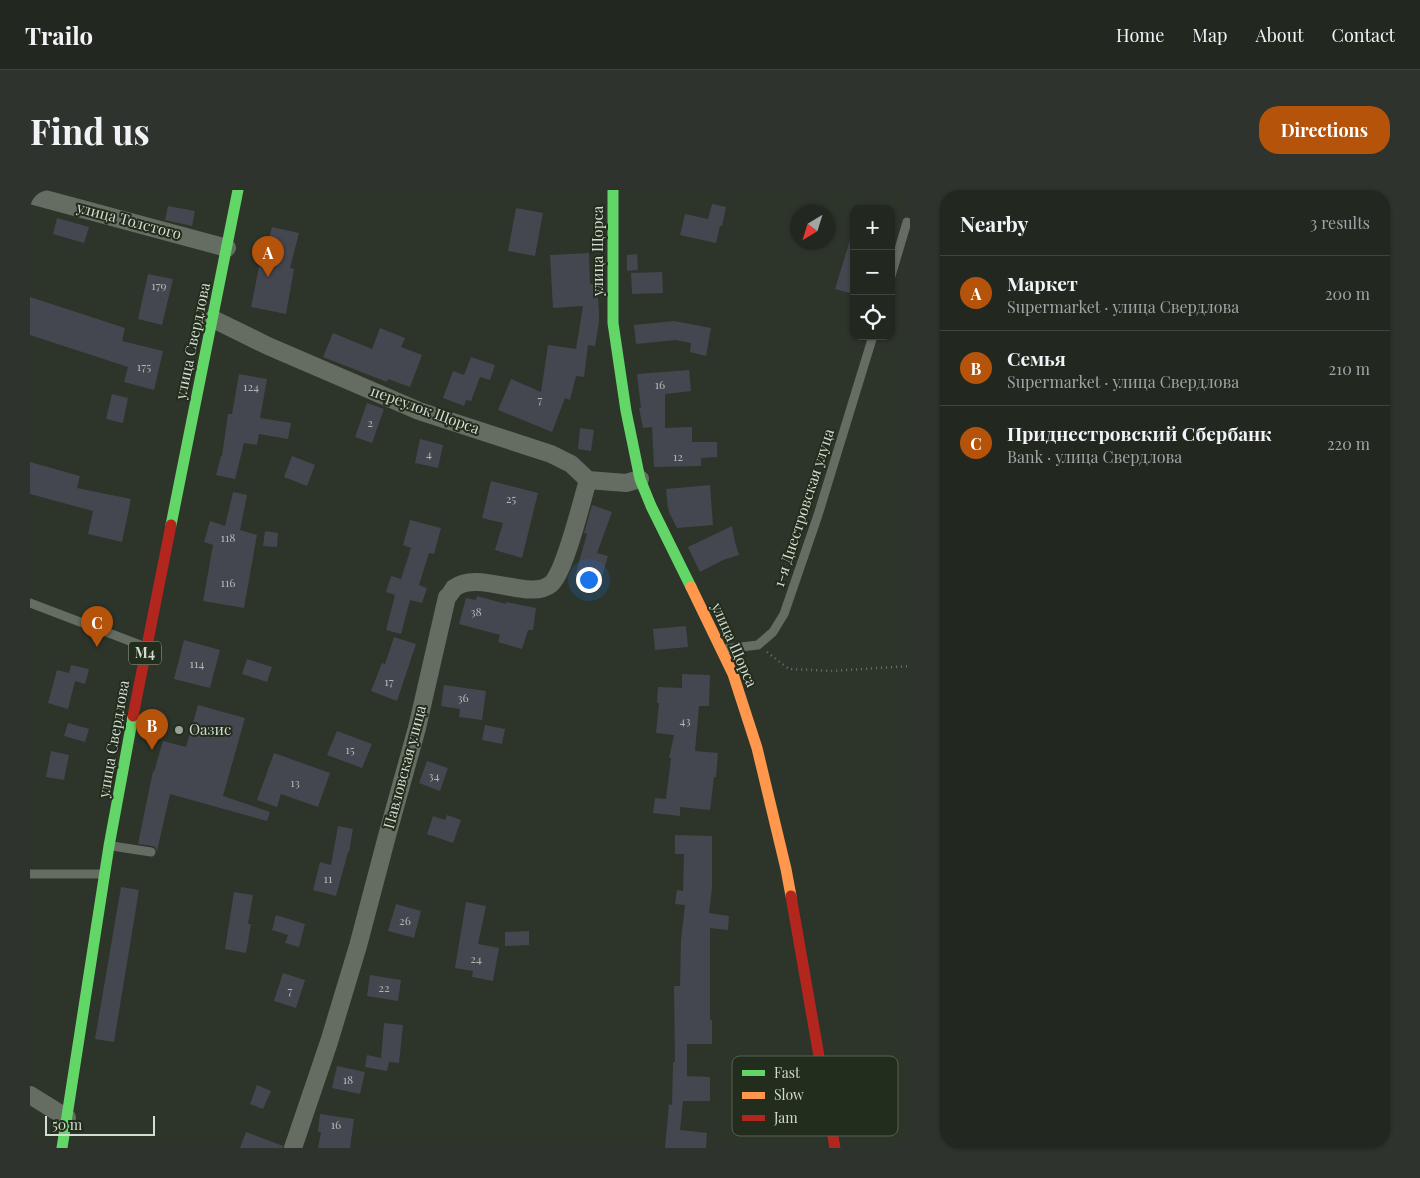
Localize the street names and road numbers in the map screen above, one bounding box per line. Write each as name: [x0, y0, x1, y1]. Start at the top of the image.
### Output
street label: улица Толстого: [74, 196, 184, 244]
street label: улица Щорса: [587, 205, 607, 297]
street label: улица Свердлова: [170, 280, 214, 402]
street label: переулок Щорса: [368, 380, 483, 438]
street label: 1-я Днестровская улуца: [768, 425, 838, 589]
street label: улица Щорса: [707, 598, 763, 691]
road number: M4: [129, 642, 161, 664]
street label: улица Свердлова: [93, 678, 133, 800]
street label: Павловская улица: [378, 702, 430, 831]

